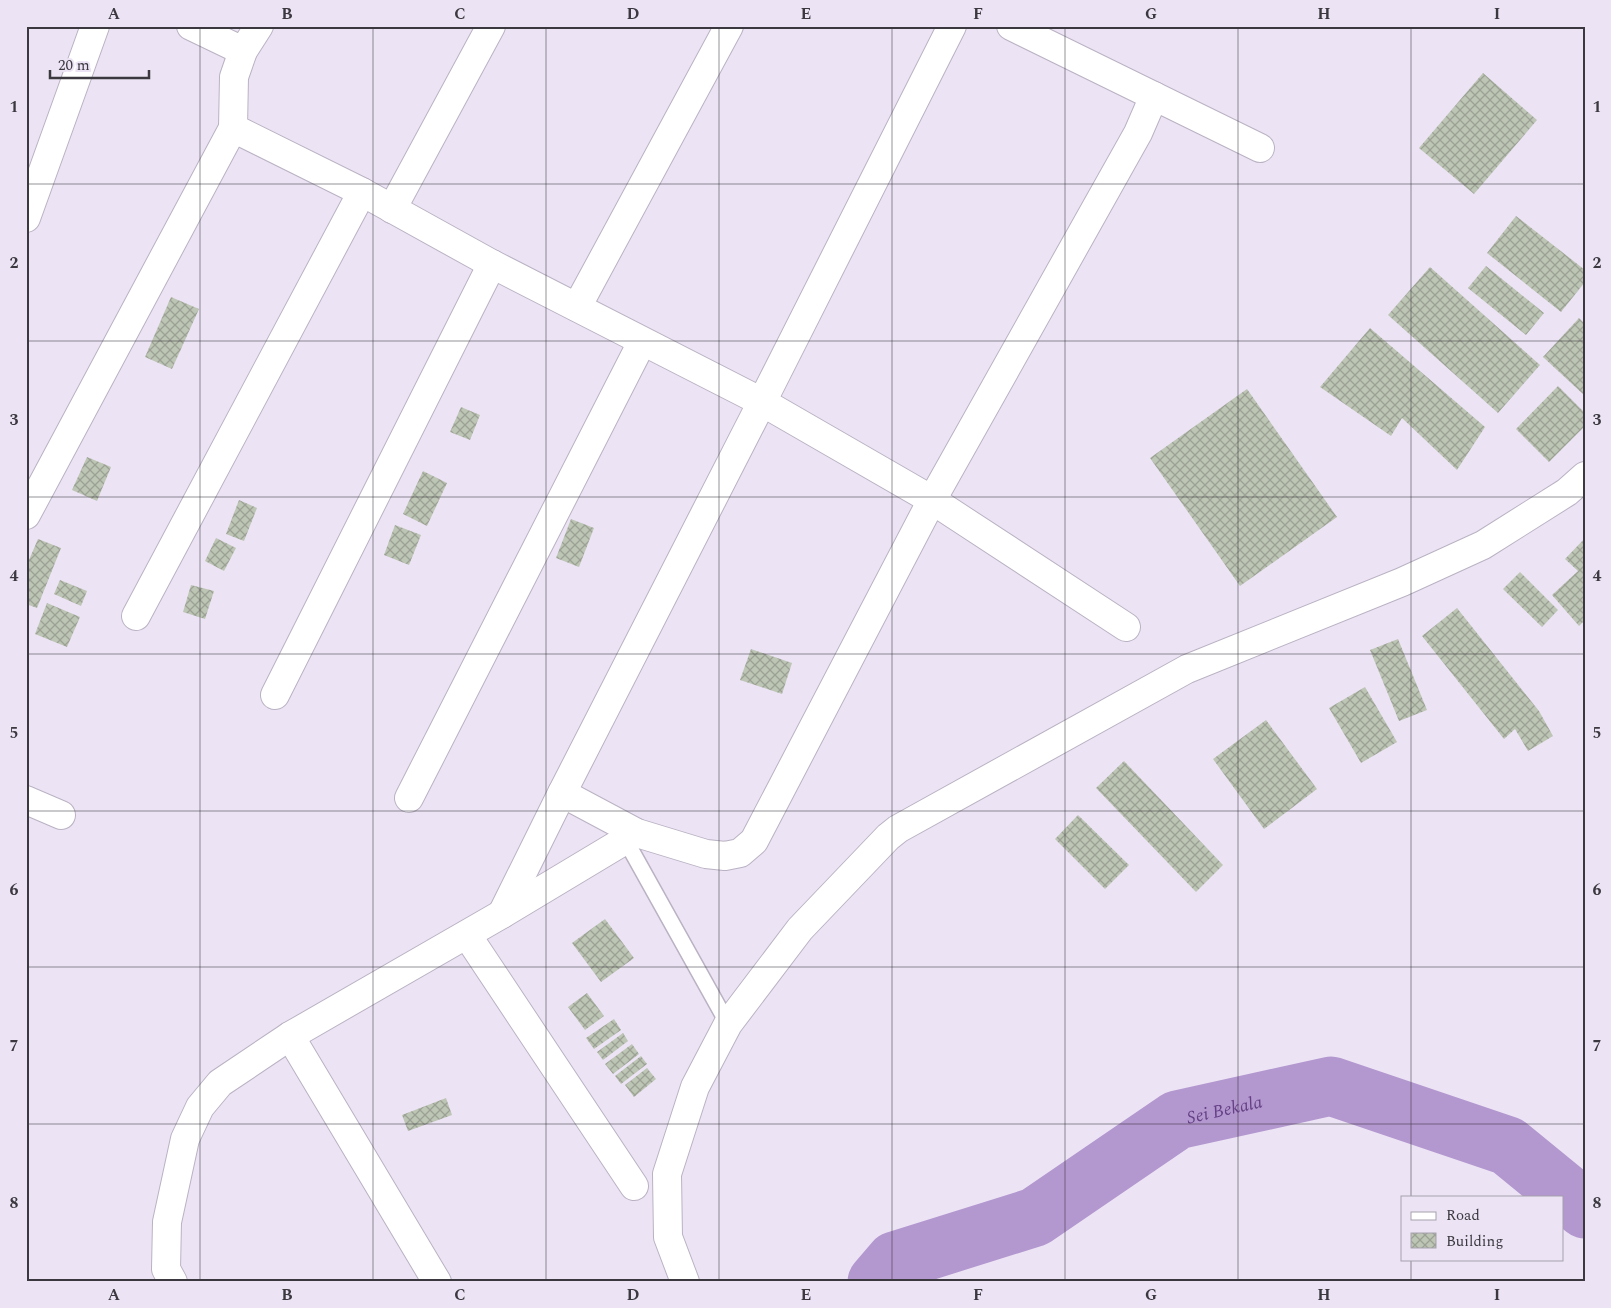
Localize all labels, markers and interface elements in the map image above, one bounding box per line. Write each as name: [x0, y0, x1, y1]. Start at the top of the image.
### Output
text: A: [108, 2, 121, 26]
text: B: [281, 2, 293, 26]
text: C: [454, 2, 466, 26]
text: D: [627, 2, 640, 26]
text: E: [801, 2, 811, 26]
text: F: [973, 2, 983, 26]
text: G: [1145, 2, 1157, 26]
text: H: [1317, 2, 1331, 26]
text: I: [1494, 2, 1500, 26]
scale bar: [50, 48, 149, 80]
text: 20 m: [58, 54, 90, 77]
text: 1: [10, 95, 18, 119]
text: 1: [1593, 95, 1601, 119]
text: 2: [10, 251, 19, 275]
text: 2: [1593, 251, 1602, 275]
text: 3: [10, 408, 19, 432]
text: 3: [1593, 408, 1602, 432]
text: 4: [10, 564, 19, 588]
text: 4: [1593, 564, 1602, 588]
text: 5: [10, 721, 18, 745]
text: 5: [1593, 721, 1601, 745]
text: 6: [10, 878, 19, 902]
text: 6: [1593, 878, 1602, 902]
text: 7: [10, 1034, 19, 1058]
text: 7: [1593, 1034, 1602, 1058]
water label: Sei Bekala: [1184, 1089, 1265, 1131]
text: 8: [10, 1191, 19, 1215]
text: 8: [1593, 1191, 1602, 1215]
legend: [1401, 1196, 1564, 1260]
text: Road: [1446, 1204, 1480, 1227]
text: Building: [1446, 1230, 1503, 1253]
text: A: [108, 1283, 121, 1307]
text: B: [281, 1283, 293, 1307]
text: C: [454, 1283, 466, 1307]
text: D: [627, 1283, 640, 1307]
text: E: [801, 1283, 811, 1307]
text: F: [973, 1283, 983, 1307]
text: G: [1145, 1283, 1157, 1307]
text: H: [1317, 1283, 1331, 1307]
text: I: [1494, 1283, 1500, 1307]

